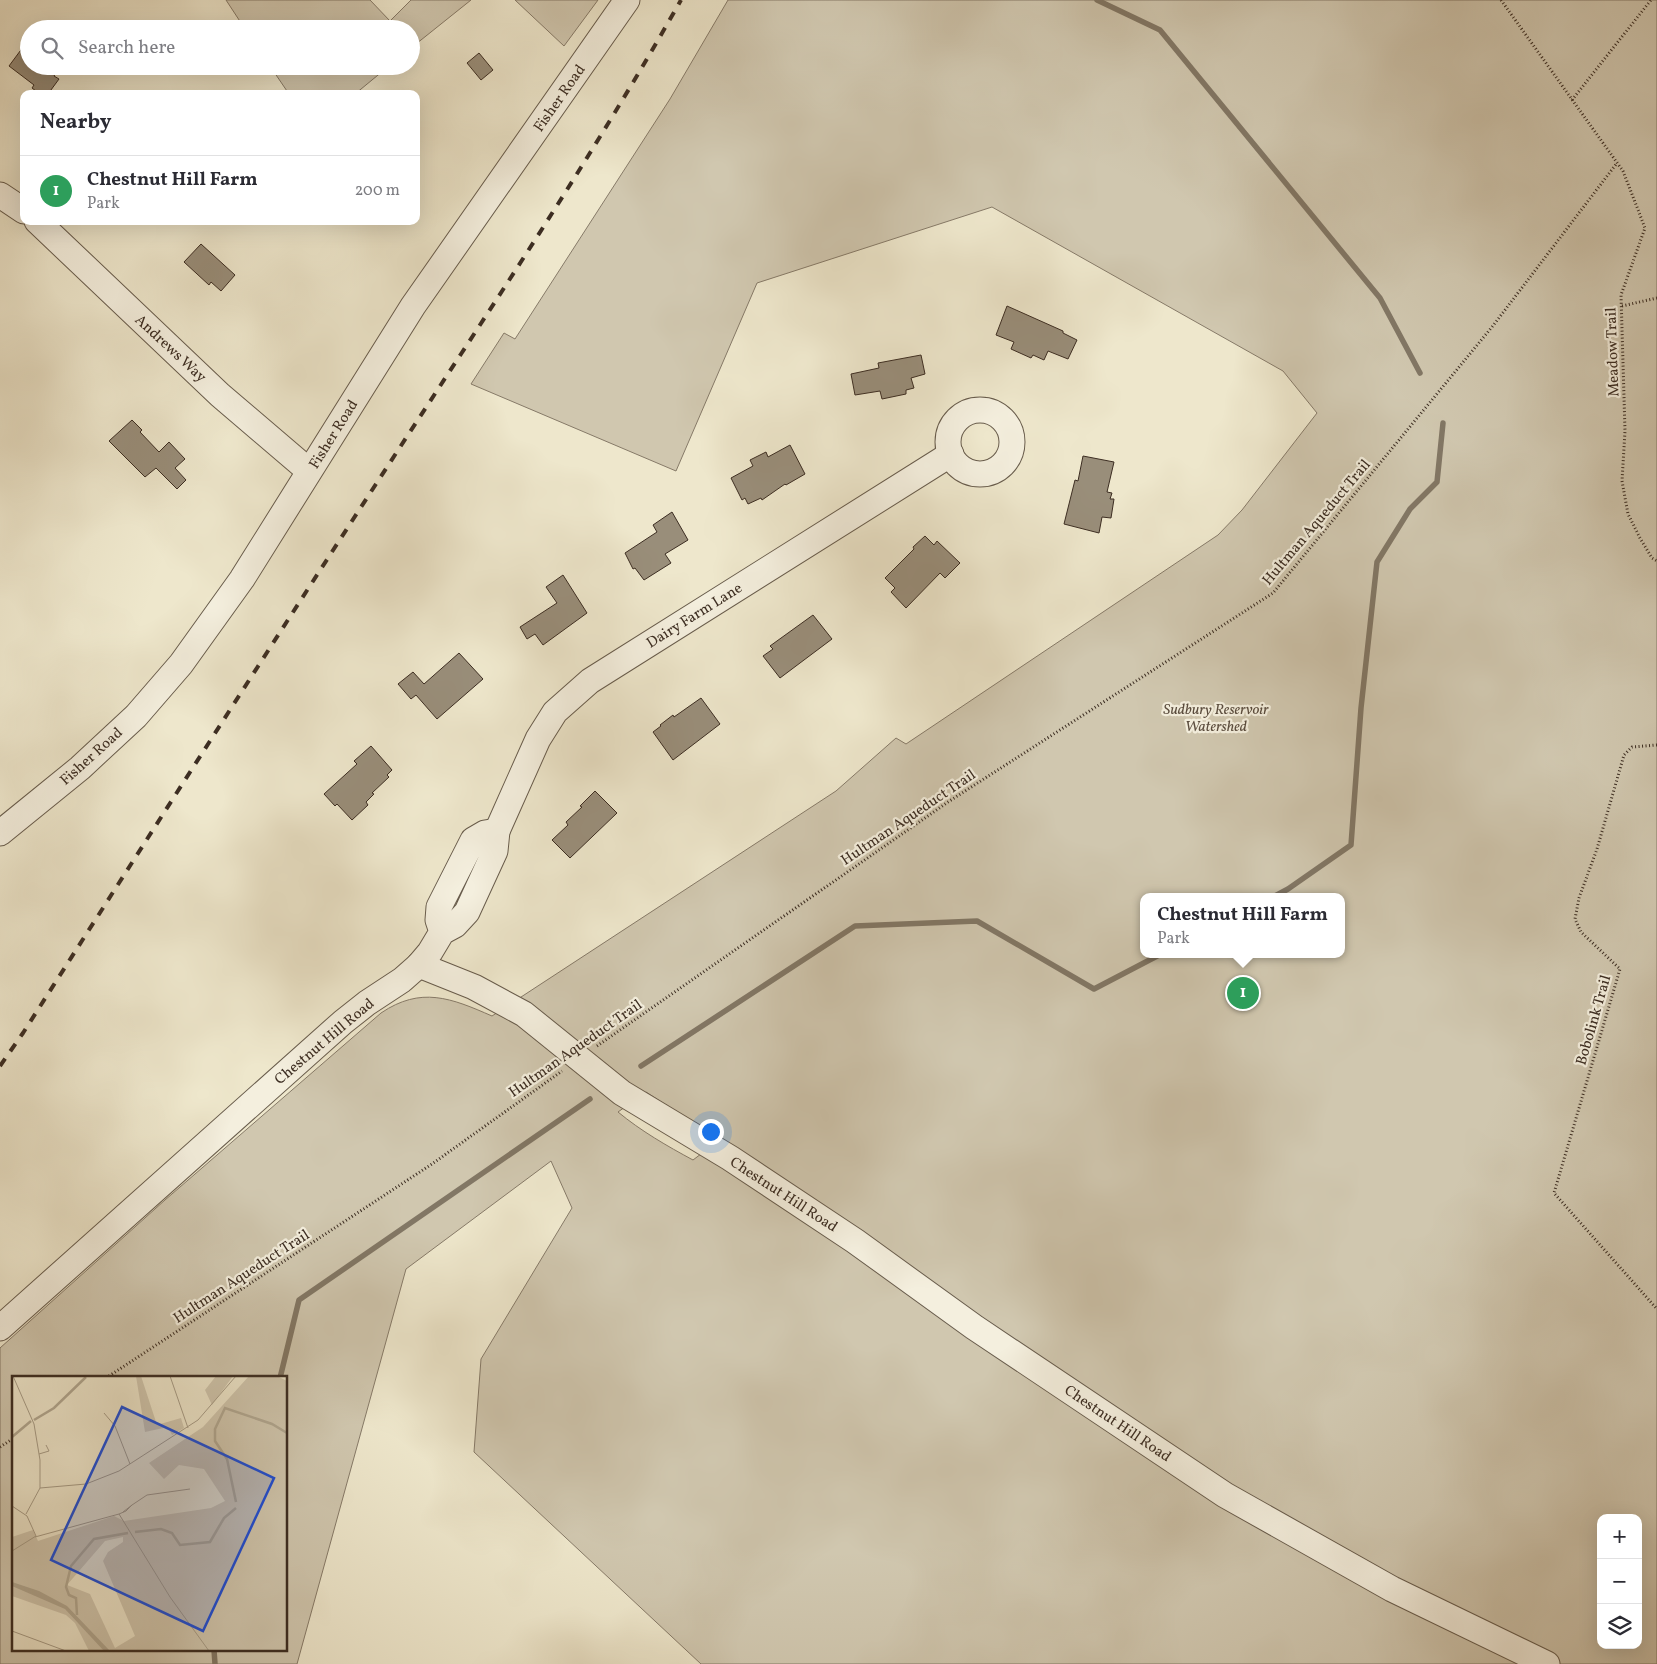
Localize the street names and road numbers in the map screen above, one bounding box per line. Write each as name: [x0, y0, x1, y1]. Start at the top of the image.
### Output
street label: Fisher Road: [529, 61, 591, 137]
street label: Meadow Trail: [1601, 307, 1626, 397]
street label: Andrews Way: [130, 310, 210, 388]
street label: Fisher Road: [305, 396, 364, 473]
street label: Hultman Aqueduct Trail: [1258, 455, 1376, 590]
street label: Dairy Farm Lane: [643, 578, 747, 654]
street label: Fisher Road: [56, 723, 128, 791]
street label: Hultman Aqueduct Trail: [837, 765, 980, 871]
street label: Bobolink Trail: [1572, 973, 1617, 1068]
street label: Chestnut Hill Road: [270, 994, 380, 1090]
street label: Hultman Aqueduct Trail: [505, 995, 647, 1103]
street label: Chestnut Hill Road: [725, 1152, 841, 1238]
street label: Hultman Aqueduct Trail: [170, 1225, 314, 1329]
street label: Chestnut Hill Road: [1060, 1381, 1175, 1468]

